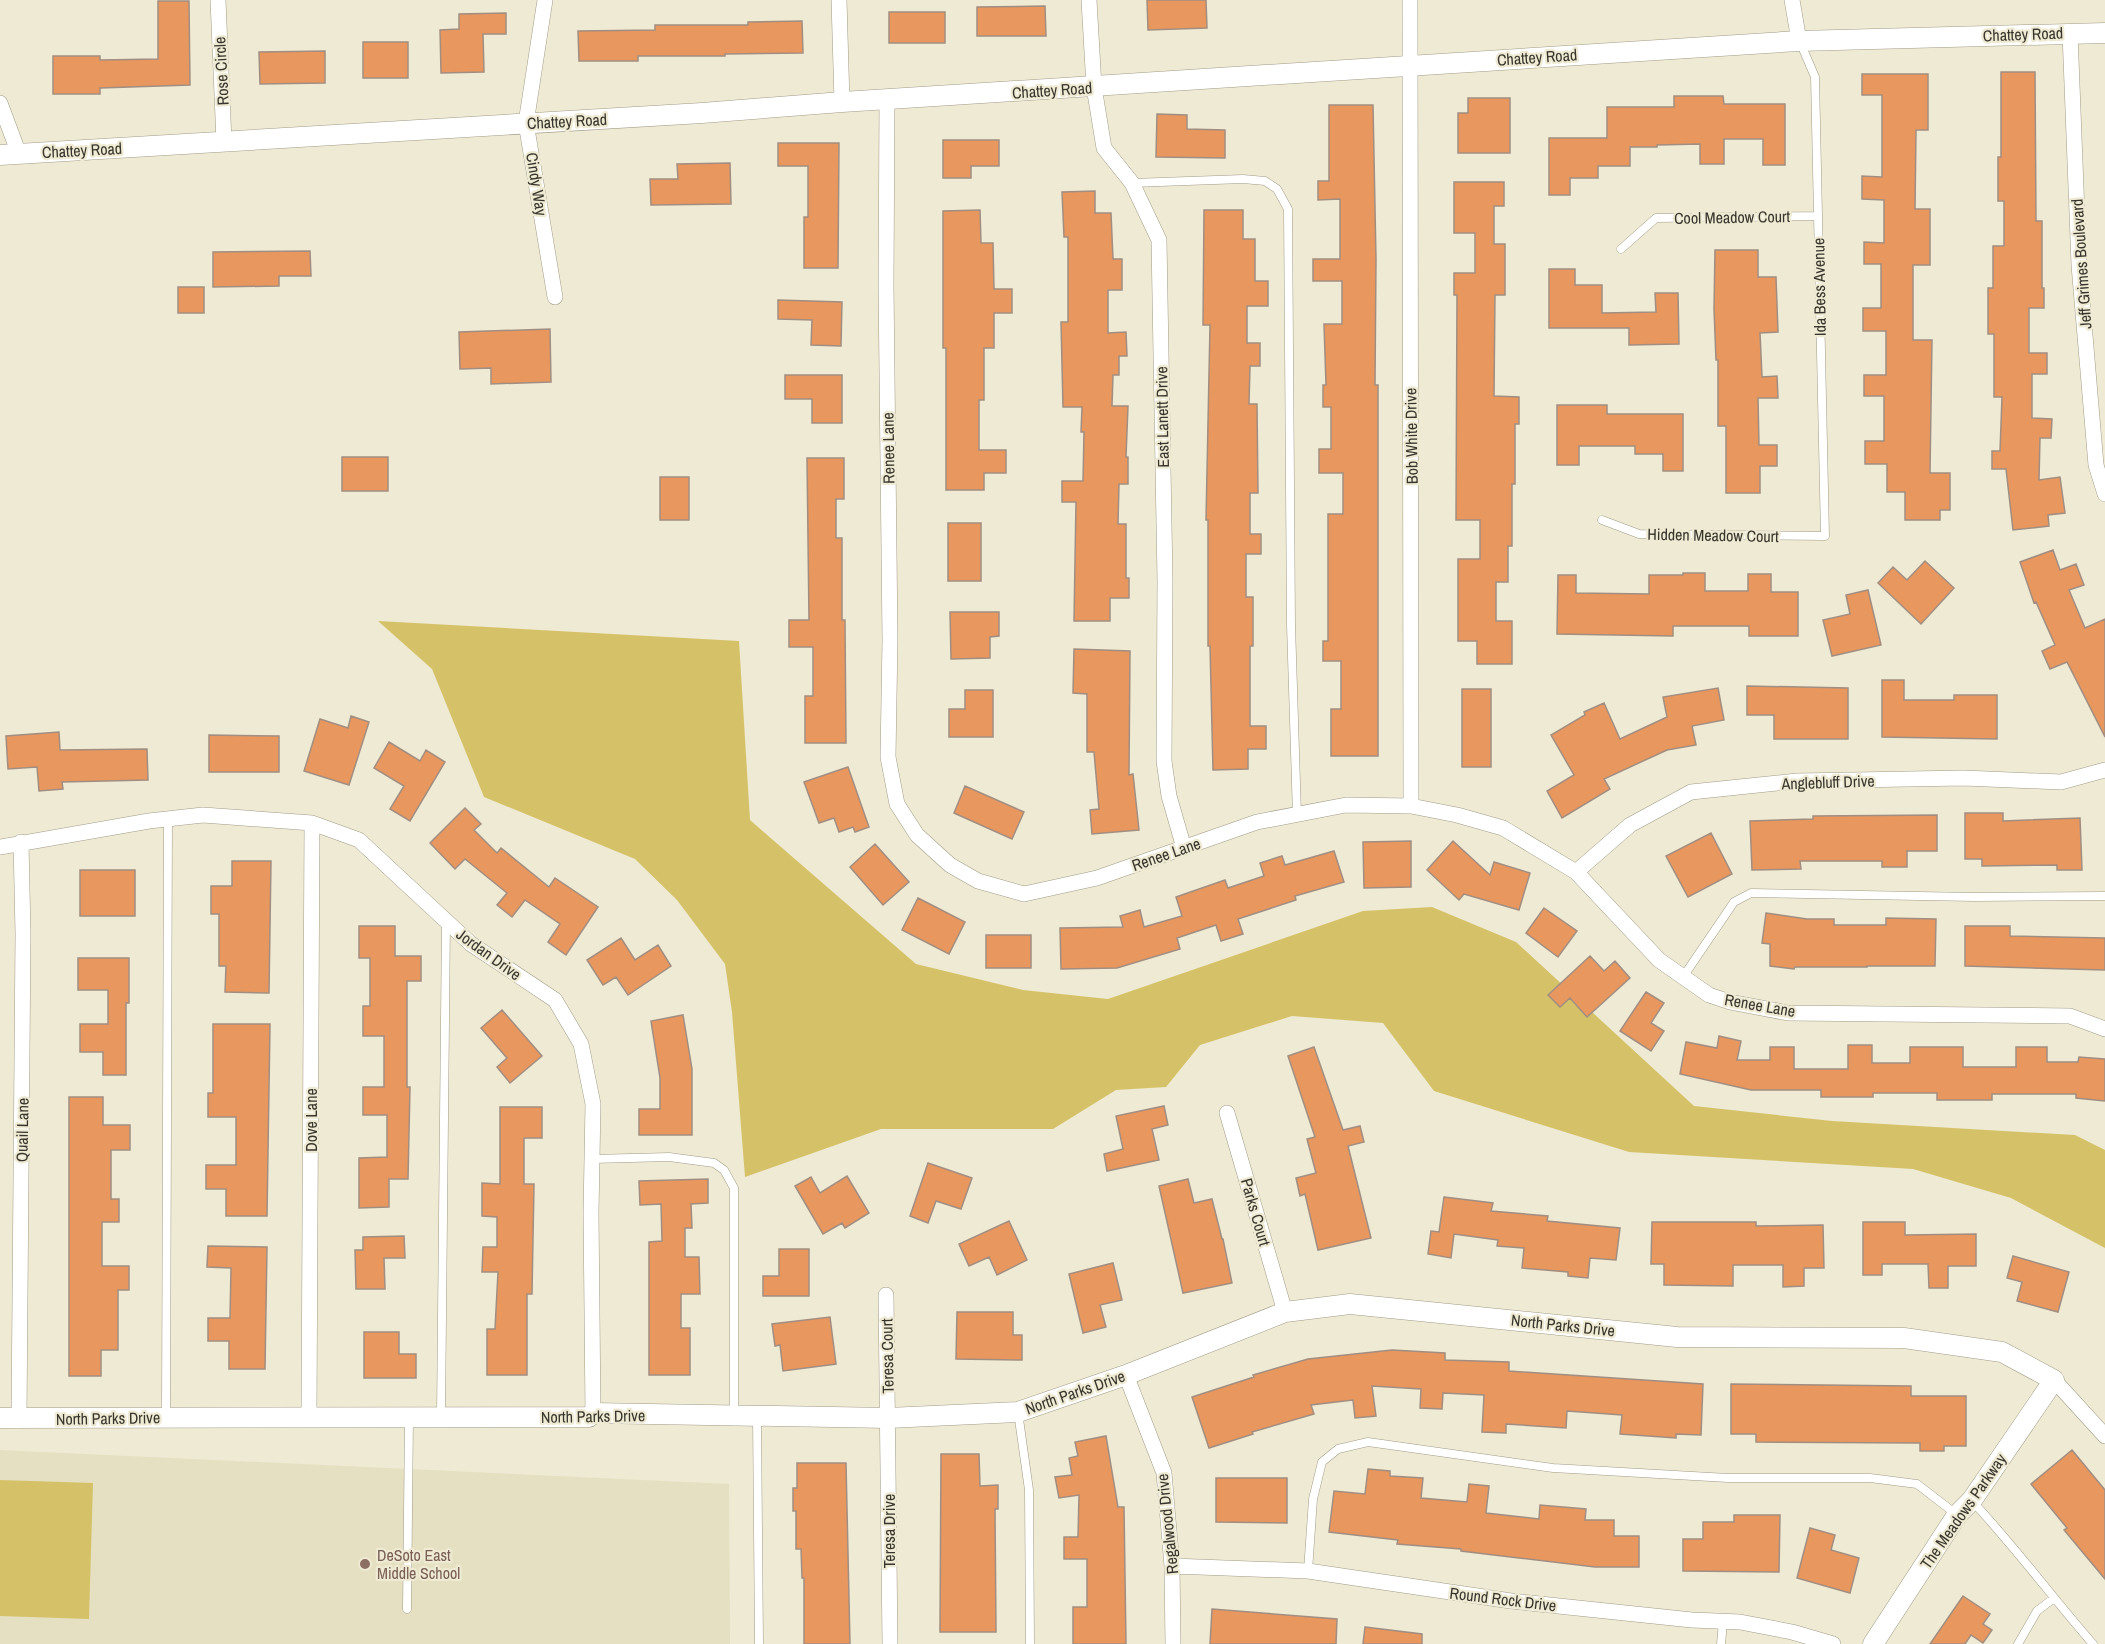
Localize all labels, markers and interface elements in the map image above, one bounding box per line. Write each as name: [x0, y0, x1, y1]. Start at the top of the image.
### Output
street label: Chattey Road: [1983, 22, 2063, 46]
street label: Rose Circle: [208, 36, 234, 106]
street label: Chattey Road: [1496, 43, 1578, 71]
street label: Chattey Road: [1011, 76, 1093, 104]
street label: Chattey Road: [526, 108, 608, 134]
street label: Chattey Road: [41, 137, 123, 163]
street label: Cindy Way: [521, 151, 553, 218]
street label: Jeff Grimes Boulevard: [2065, 198, 2097, 330]
street label: Cool Meadow Court: [1674, 205, 1791, 229]
street label: Ida Bess Avenue: [1807, 238, 1831, 336]
street label: East Lanett Drive: [1150, 366, 1174, 468]
street label: Bob White Drive: [1399, 388, 1423, 484]
street label: Renee Lane: [876, 412, 900, 484]
street label: Hidden Meadow Court: [1647, 523, 1779, 547]
street label: Anglebluff Drive: [1780, 769, 1875, 795]
street label: Renee Lane: [1129, 832, 1203, 876]
street label: Jordan Drive: [452, 923, 526, 985]
street label: Renee Lane: [1723, 988, 1797, 1022]
street label: Dove Lane: [300, 1088, 322, 1152]
street label: Quail Lane: [10, 1098, 34, 1162]
street label: Parks Court: [1236, 1176, 1276, 1249]
street label: North Parks Drive: [1510, 1309, 1616, 1341]
street label: Teresa Court: [875, 1318, 899, 1394]
street label: North Parks Drive: [1022, 1365, 1128, 1419]
street label: North Parks Drive: [541, 1404, 645, 1428]
street label: North Parks Drive: [56, 1406, 160, 1430]
street label: The Meadows Parkway: [1915, 1448, 2011, 1573]
street label: Regalwood Drive: [1151, 1473, 1183, 1575]
street label: Teresa Drive: [878, 1494, 900, 1568]
place label: DeSoto East Middle School: [377, 1544, 460, 1584]
marker: DeSoto East Middle School: [358, 1557, 372, 1571]
street label: Round Rock Drive: [1448, 1582, 1558, 1616]

